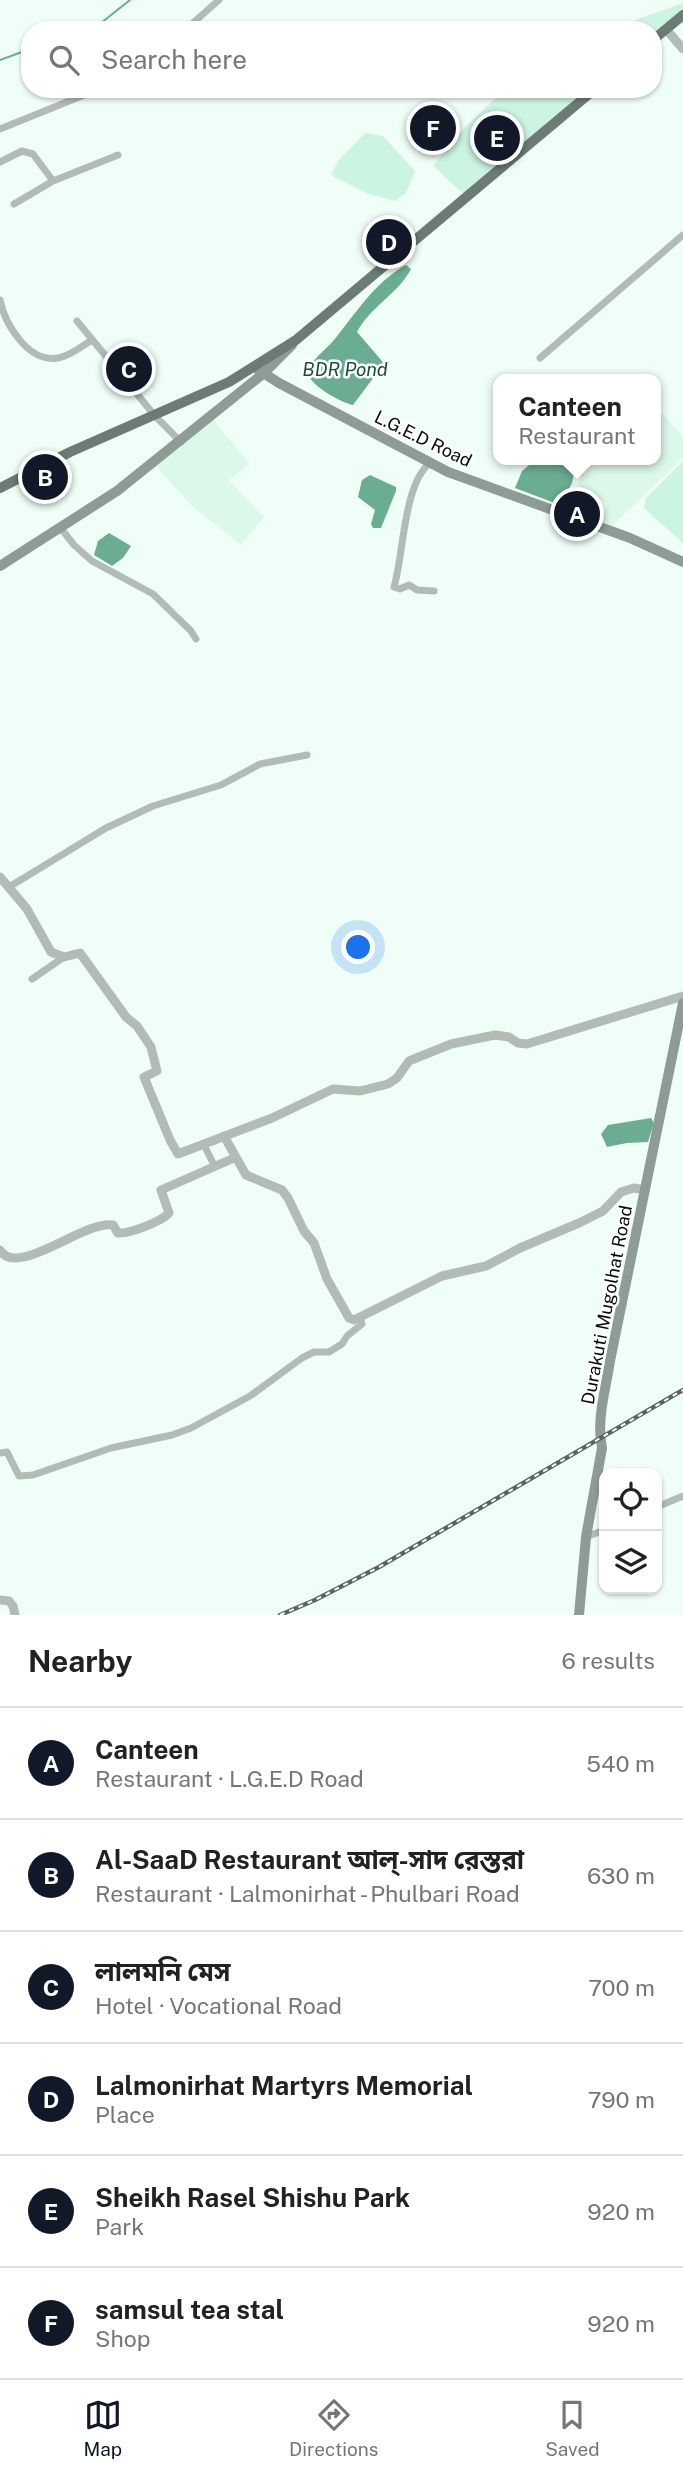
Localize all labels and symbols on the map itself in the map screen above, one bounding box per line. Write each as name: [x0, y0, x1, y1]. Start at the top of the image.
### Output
pin: F: [410, 102, 456, 154]
pin: E: [474, 112, 520, 164]
pin: D: [366, 216, 412, 268]
pin: C: [106, 343, 152, 395]
water label: BDR Pond: [302, 358, 388, 380]
street label: L.G.E.D Road: [371, 406, 475, 471]
pin: B: [22, 451, 68, 503]
pin: A: [554, 488, 600, 540]
your location: [341, 930, 375, 964]
street label: Durakuti Mugolhat Road: [577, 1203, 636, 1406]

